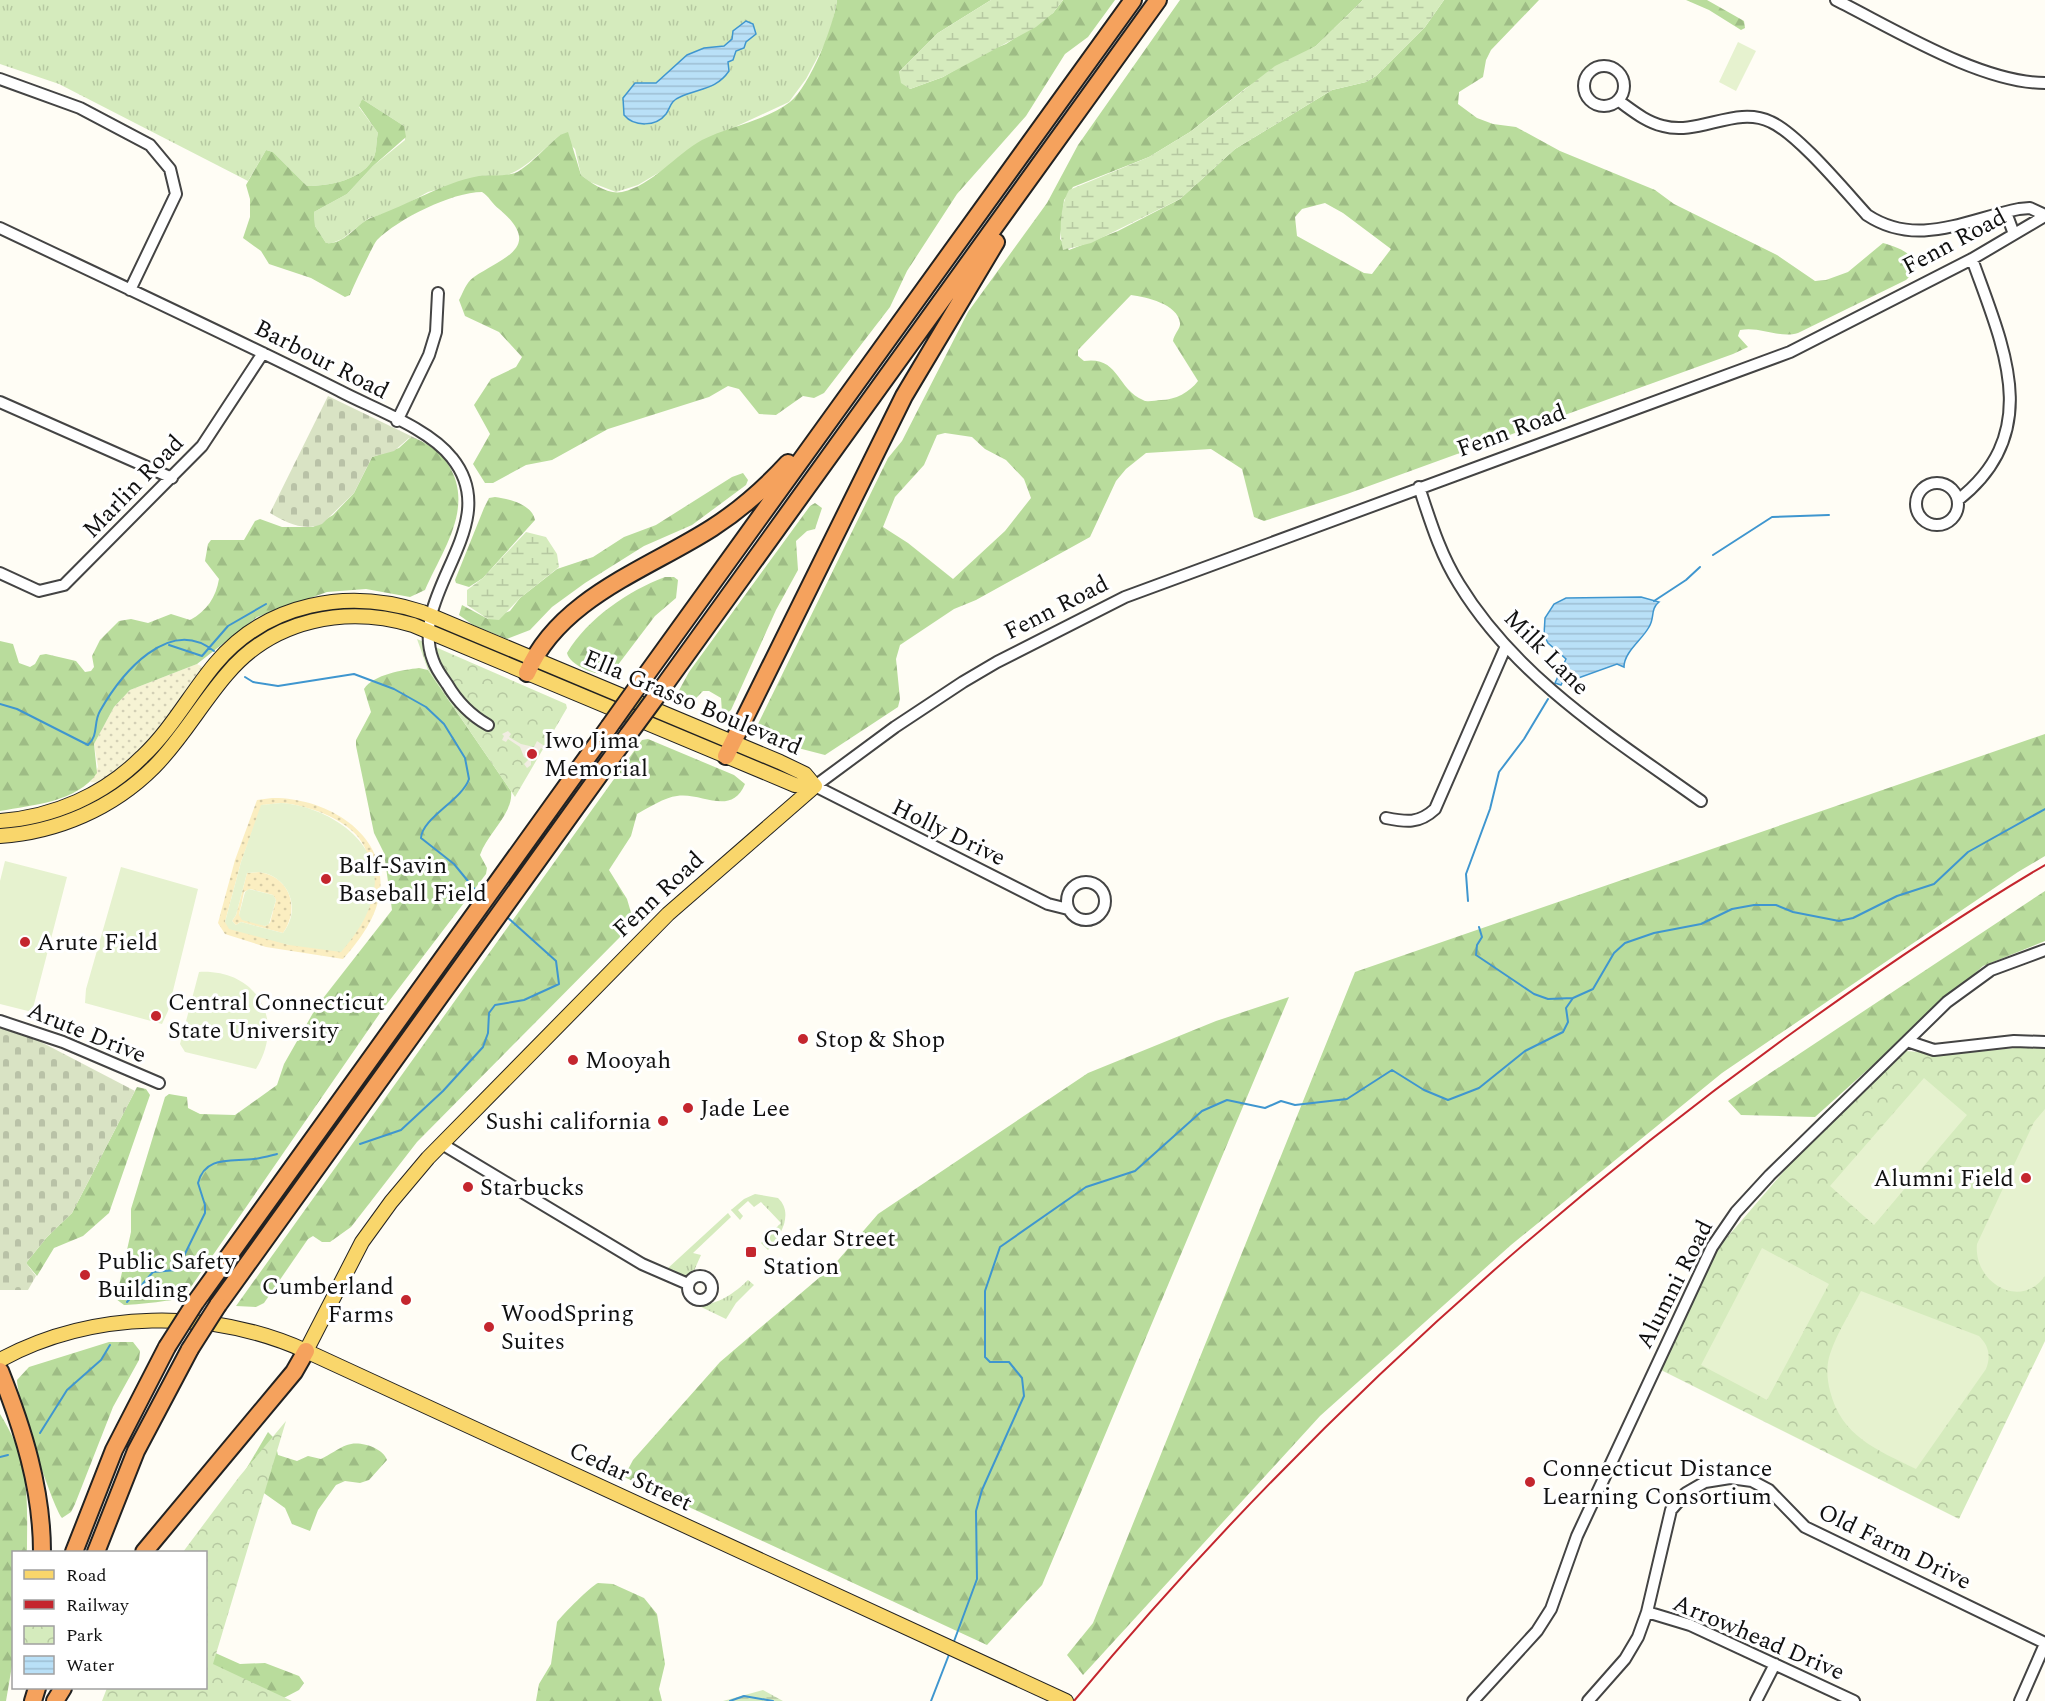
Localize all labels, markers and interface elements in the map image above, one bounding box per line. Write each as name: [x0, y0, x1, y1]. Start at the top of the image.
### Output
street label: Fenn Road: [1896, 199, 2013, 284]
street label: Barbour Road: [248, 311, 395, 409]
street label: Fenn Road: [1452, 395, 1571, 467]
street label: Marlin Road: [75, 426, 193, 547]
street label: Fenn Road: [998, 566, 1115, 650]
street label: Milk Lane: [1495, 601, 1598, 704]
street label: Ella Grasso Boulevard: [578, 641, 807, 765]
place label: Iwo Jima Memorial: [544, 723, 648, 787]
marker: Iwo Jima Memorial: [525, 747, 539, 761]
street label: Holly Drive: [885, 790, 1012, 876]
street label: Fenn Road: [605, 843, 713, 947]
place label: Balf-Savin Baseball Field: [338, 848, 487, 912]
marker: Balf-Savin Baseball Field: [319, 872, 333, 886]
place label: Arute Field: [37, 925, 158, 961]
marker: Arute Field: [18, 935, 32, 949]
place label: Central Connecticut State University: [168, 985, 385, 1049]
street label: Arute Drive: [22, 993, 152, 1073]
marker: Central Connecticut State University: [149, 1009, 163, 1023]
place label: Stop & Shop: [815, 1022, 945, 1058]
marker: Stop & Shop: [796, 1032, 810, 1046]
place label: Mooyah: [585, 1043, 671, 1079]
marker: Mooyah: [566, 1053, 580, 1067]
place label: Jade Lee: [700, 1091, 790, 1127]
marker: Jade Lee: [681, 1101, 695, 1115]
place label: Sushi california: [486, 1104, 651, 1140]
marker: Sushi california: [656, 1114, 670, 1128]
place label: Alumni Field: [1874, 1161, 2014, 1197]
place label: Starbucks: [480, 1170, 584, 1206]
marker: Alumni Field: [2019, 1171, 2033, 1185]
marker: Starbucks: [461, 1180, 475, 1194]
street label: Alumni Road: [1627, 1214, 1723, 1355]
place label: Cedar Street Station: [763, 1221, 896, 1285]
place label: Public Safety Building: [97, 1244, 237, 1308]
marker: Cedar Street Station: [744, 1245, 758, 1259]
marker: Public Safety Building: [78, 1268, 92, 1282]
place label: Cumberland Farms: [262, 1269, 394, 1333]
marker: Cumberland Farms: [399, 1293, 413, 1307]
place label: WoodSpring Suites: [501, 1296, 634, 1360]
marker: WoodSpring Suites: [482, 1320, 496, 1334]
street label: Cedar Street: [563, 1433, 698, 1521]
place label: Connecticut Distance Learning Consortium: [1542, 1451, 1772, 1515]
marker: Connecticut Distance Learning Consortium: [1523, 1475, 1537, 1489]
street label: Old Farm Drive: [1812, 1494, 1977, 1600]
legend: [12, 1551, 207, 1689]
text: Road: [66, 1562, 107, 1589]
street label: Arrowhead Drive: [1667, 1585, 1850, 1690]
text: Railway: [66, 1592, 130, 1619]
text: Park: [66, 1622, 103, 1649]
text: Water: [66, 1652, 114, 1679]

